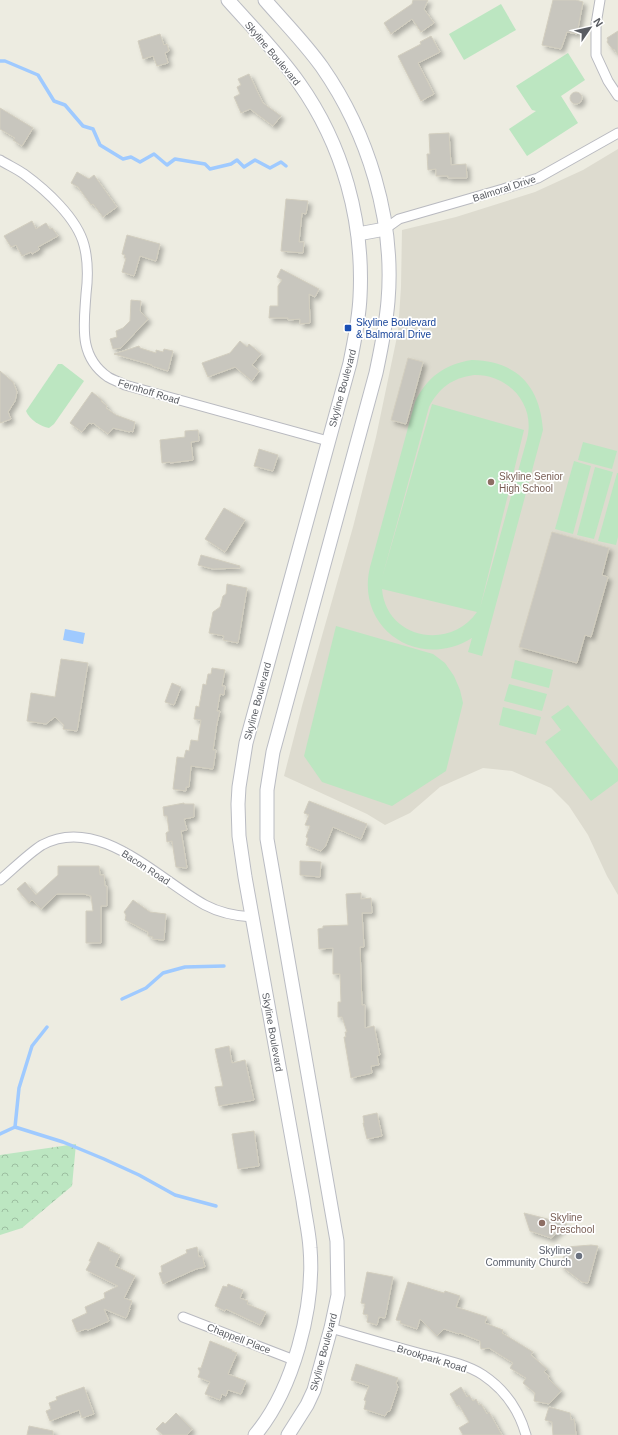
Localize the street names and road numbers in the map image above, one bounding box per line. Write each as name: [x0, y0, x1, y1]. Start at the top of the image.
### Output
street label: Skyline Boulevard: [243, 19, 303, 88]
street label: Balmoral Drive: [471, 173, 537, 204]
street label: Skyline Boulevard: [327, 348, 358, 428]
street label: Fernhoff Road: [117, 377, 181, 406]
street label: Skyline Boulevard: [242, 661, 273, 741]
street label: Bacon Road: [120, 848, 172, 887]
street label: Skyline Boulevard: [260, 992, 285, 1072]
street label: Skyline Boulevard: [308, 1312, 339, 1392]
street label: Chappell Place: [205, 1321, 273, 1356]
street label: Brookpark Road: [396, 1343, 468, 1374]

